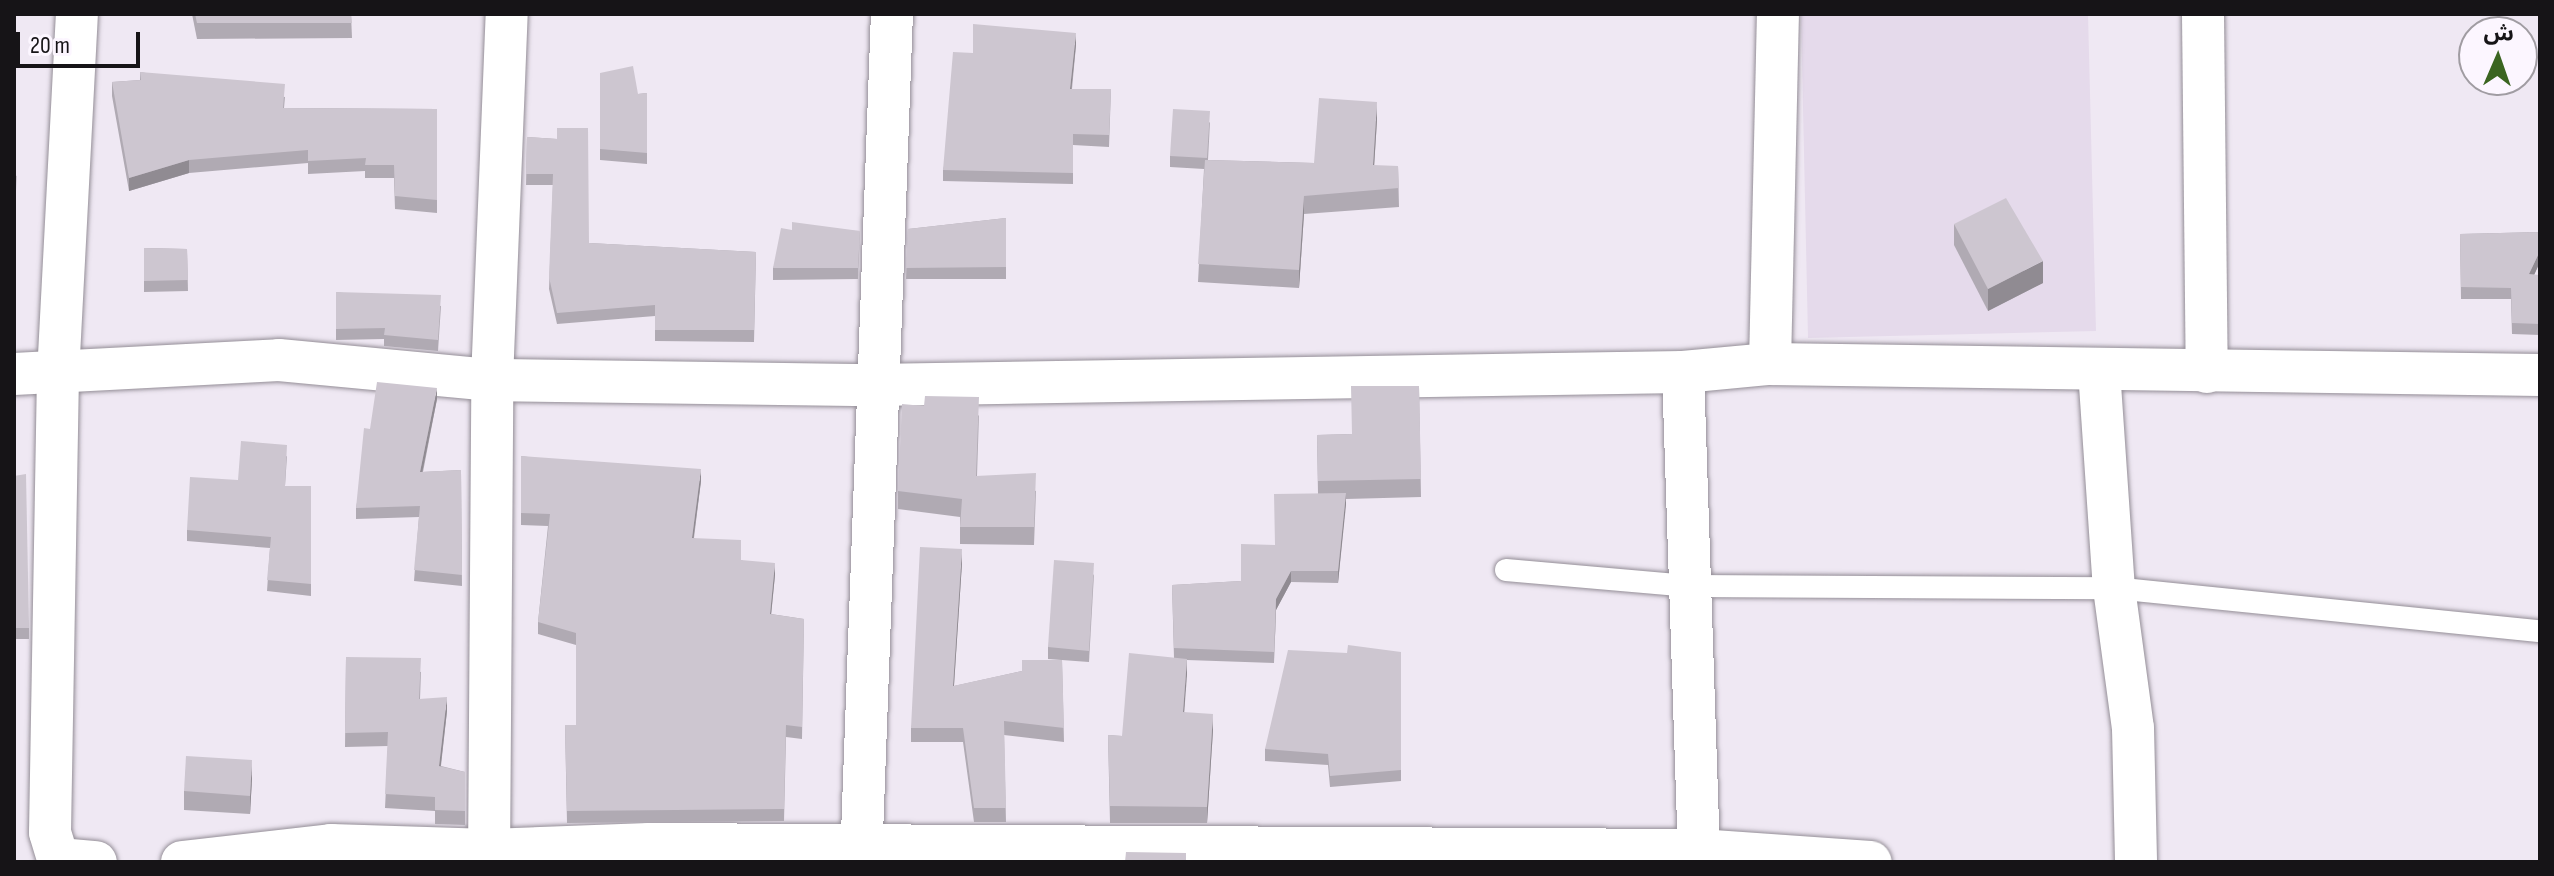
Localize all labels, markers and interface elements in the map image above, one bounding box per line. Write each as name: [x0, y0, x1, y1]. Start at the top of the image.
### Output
scale bar: [20, 16, 144, 66]
north arrow: [2458, 16, 2538, 96]
text: ش: [2483, 19, 2514, 48]
text: 20 m: [30, 31, 70, 60]

